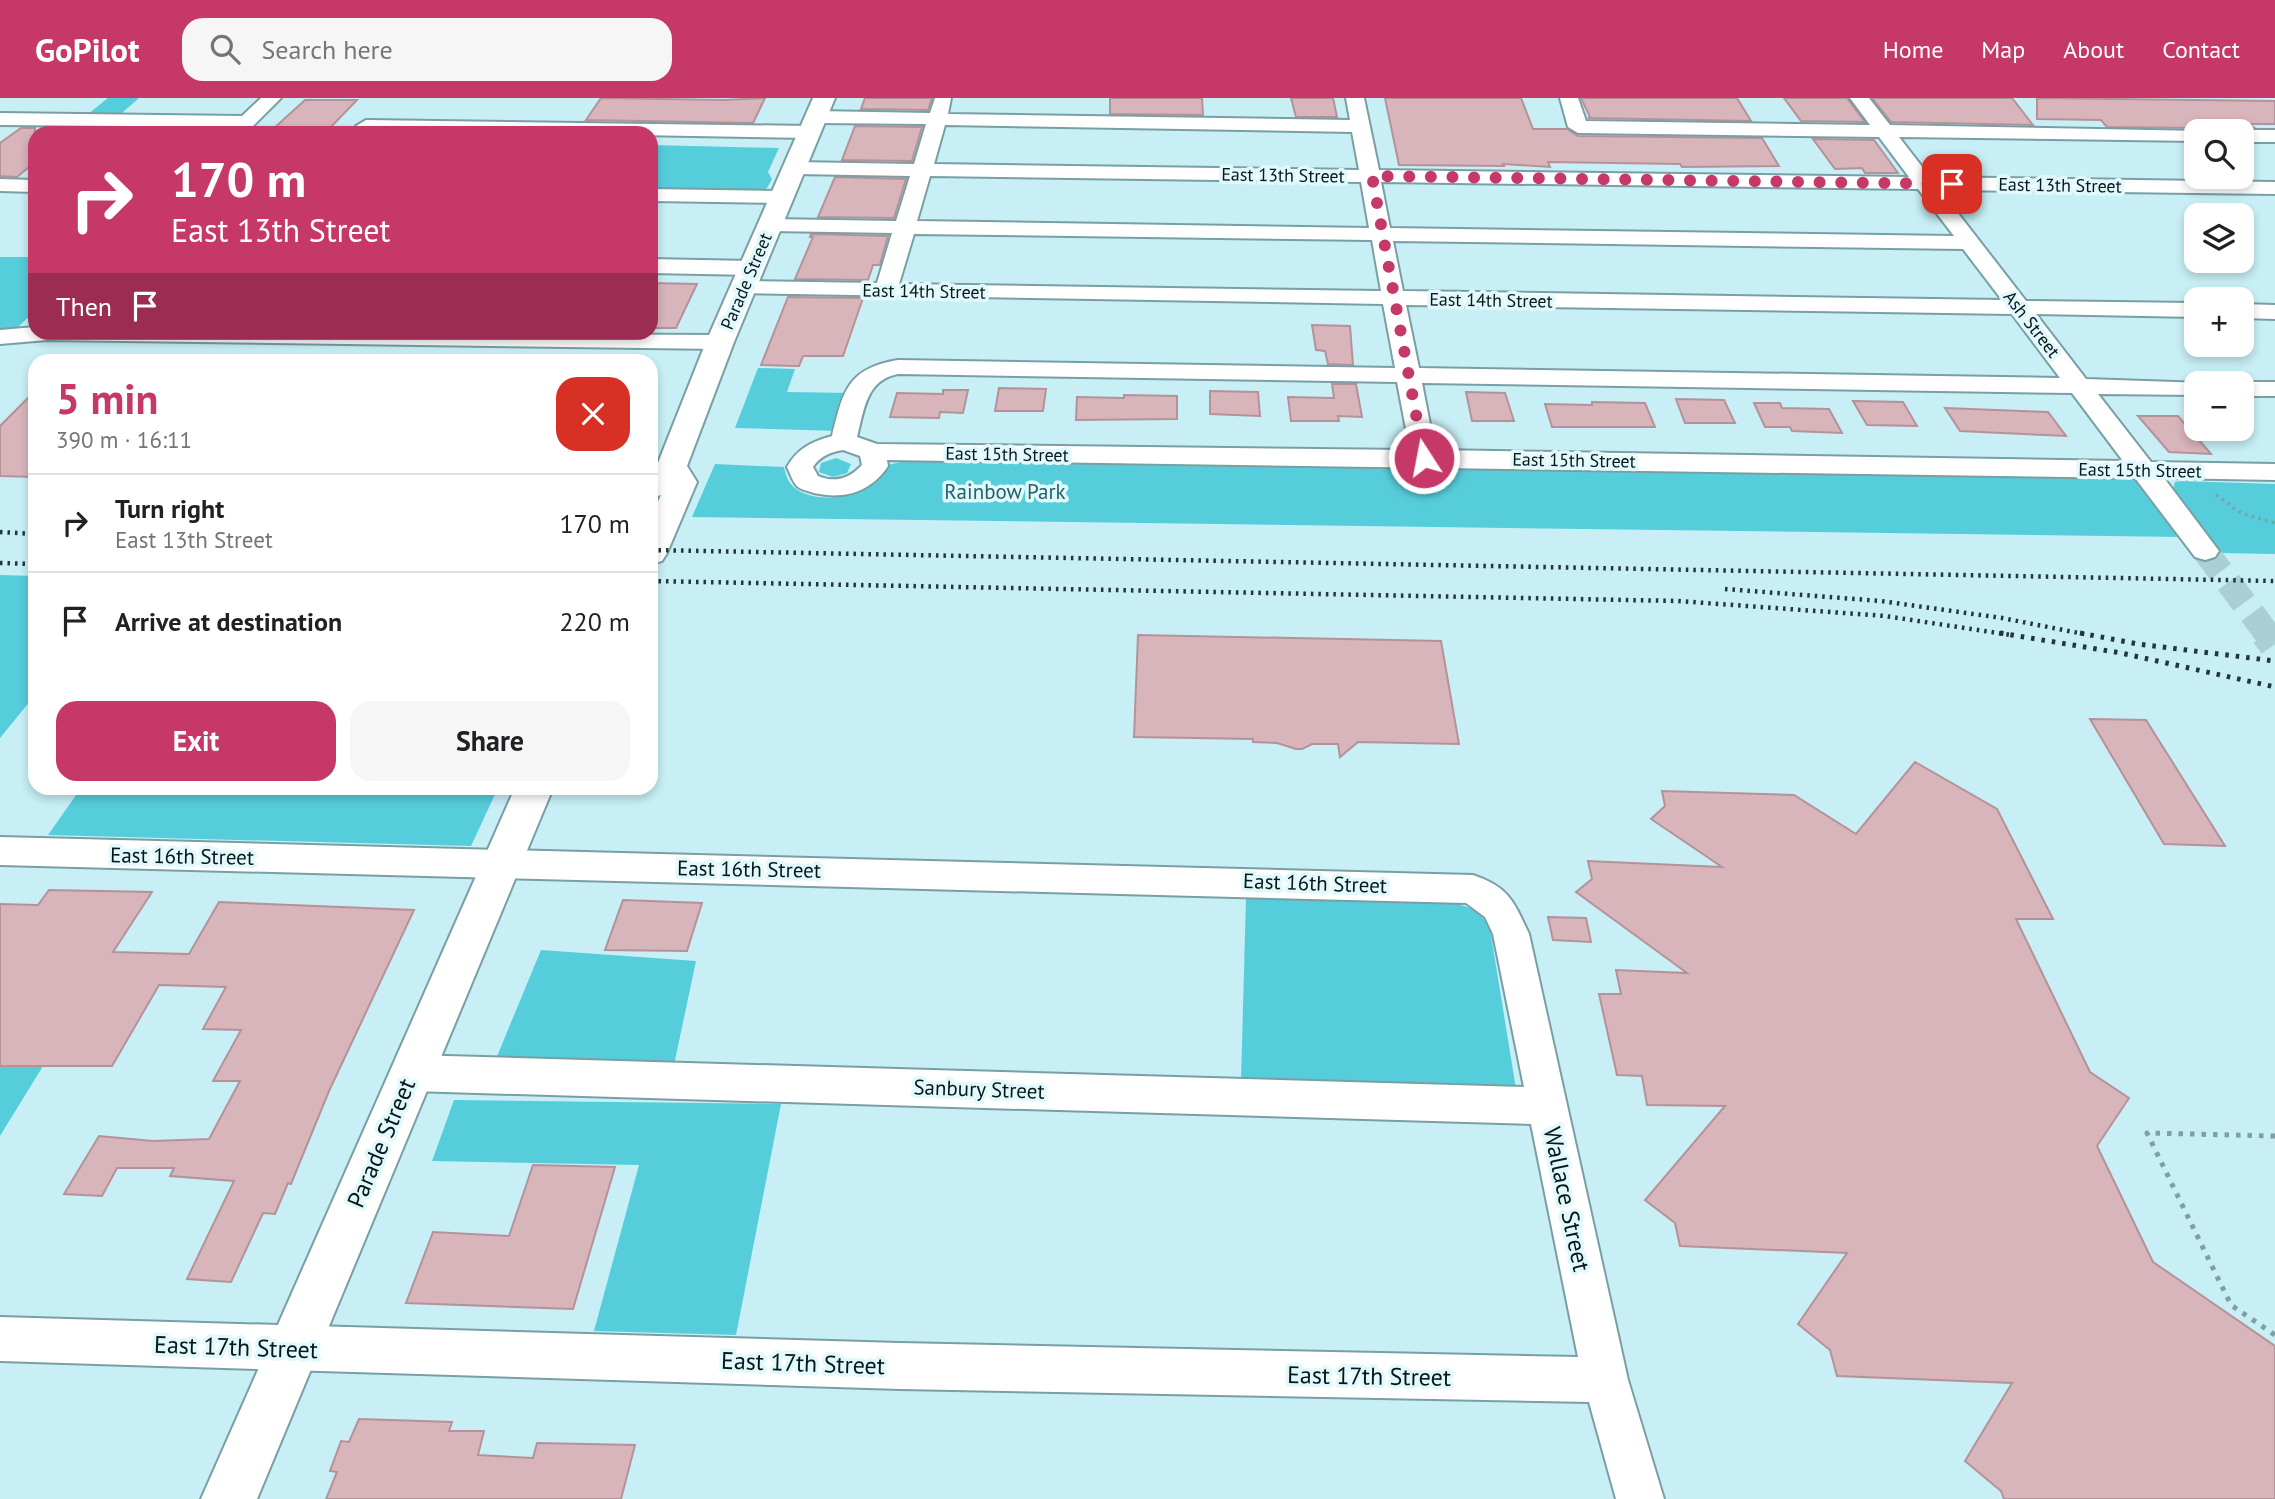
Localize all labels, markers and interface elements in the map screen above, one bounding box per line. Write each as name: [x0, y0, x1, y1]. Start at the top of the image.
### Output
search box: [182, 18, 672, 81]
text: GoPilot: [35, 28, 140, 71]
icon: search: [206, 30, 244, 68]
text: Search here: [262, 33, 393, 66]
text: Home: [1883, 34, 1943, 65]
text: Map: [1981, 34, 2025, 65]
text: About: [2063, 34, 2124, 65]
text: Contact: [2162, 34, 2240, 65]
map controls: [2184, 119, 2254, 441]
button: search: [2184, 119, 2254, 189]
text: 170 m: [171, 147, 306, 211]
icon: right: [56, 154, 147, 245]
pin: [1922, 154, 1982, 214]
street label: East 13th Street: [1221, 162, 1345, 188]
icon: arrive: [1933, 165, 1971, 203]
street label: East 13th Street: [1998, 172, 2122, 198]
button: layers: [2184, 203, 2254, 273]
text: East 13th Street: [171, 209, 390, 251]
street label: Parade Street: [715, 229, 777, 333]
street label: East 14th Street: [862, 278, 986, 304]
street label: Ash Street: [1999, 286, 2065, 362]
icon: arrive: [126, 287, 164, 325]
street label: East 14th Street: [1429, 287, 1553, 313]
button: +: [2184, 287, 2254, 357]
text: Then: [56, 290, 112, 323]
text: 5 min: [56, 371, 158, 426]
button: −: [2184, 371, 2254, 441]
button: close: [556, 377, 630, 451]
position arrow: [1387, 421, 1461, 495]
text: 390 m · 16:11: [56, 425, 192, 454]
street label: East 15th Street: [945, 441, 1069, 467]
street label: East 15th Street: [1512, 447, 1636, 473]
street label: East 15th Street: [2078, 457, 2202, 483]
park label: Rainbow Park: [944, 478, 1066, 505]
text: Turn right: [115, 492, 224, 525]
icon: right: [56, 504, 94, 542]
text: 170 m: [559, 507, 630, 540]
text: East 13th Street: [115, 525, 273, 554]
icon: arrive: [56, 602, 94, 640]
text: Arrive at destination: [115, 605, 342, 638]
text: 220 m: [559, 605, 630, 638]
button: Exit: [56, 701, 336, 781]
button: Share: [350, 701, 630, 781]
street label: East 16th Street: [110, 841, 254, 871]
street label: East 16th Street: [677, 854, 821, 884]
street label: East 16th Street: [1243, 867, 1387, 899]
street label: Sanbury Street: [913, 1073, 1045, 1105]
street label: Parade Street: [340, 1074, 422, 1212]
street label: Wallace Street: [1537, 1124, 1597, 1274]
street label: East 17th Street: [154, 1329, 318, 1365]
street label: East 17th Street: [721, 1345, 885, 1381]
street label: East 17th Street: [1287, 1359, 1451, 1393]

